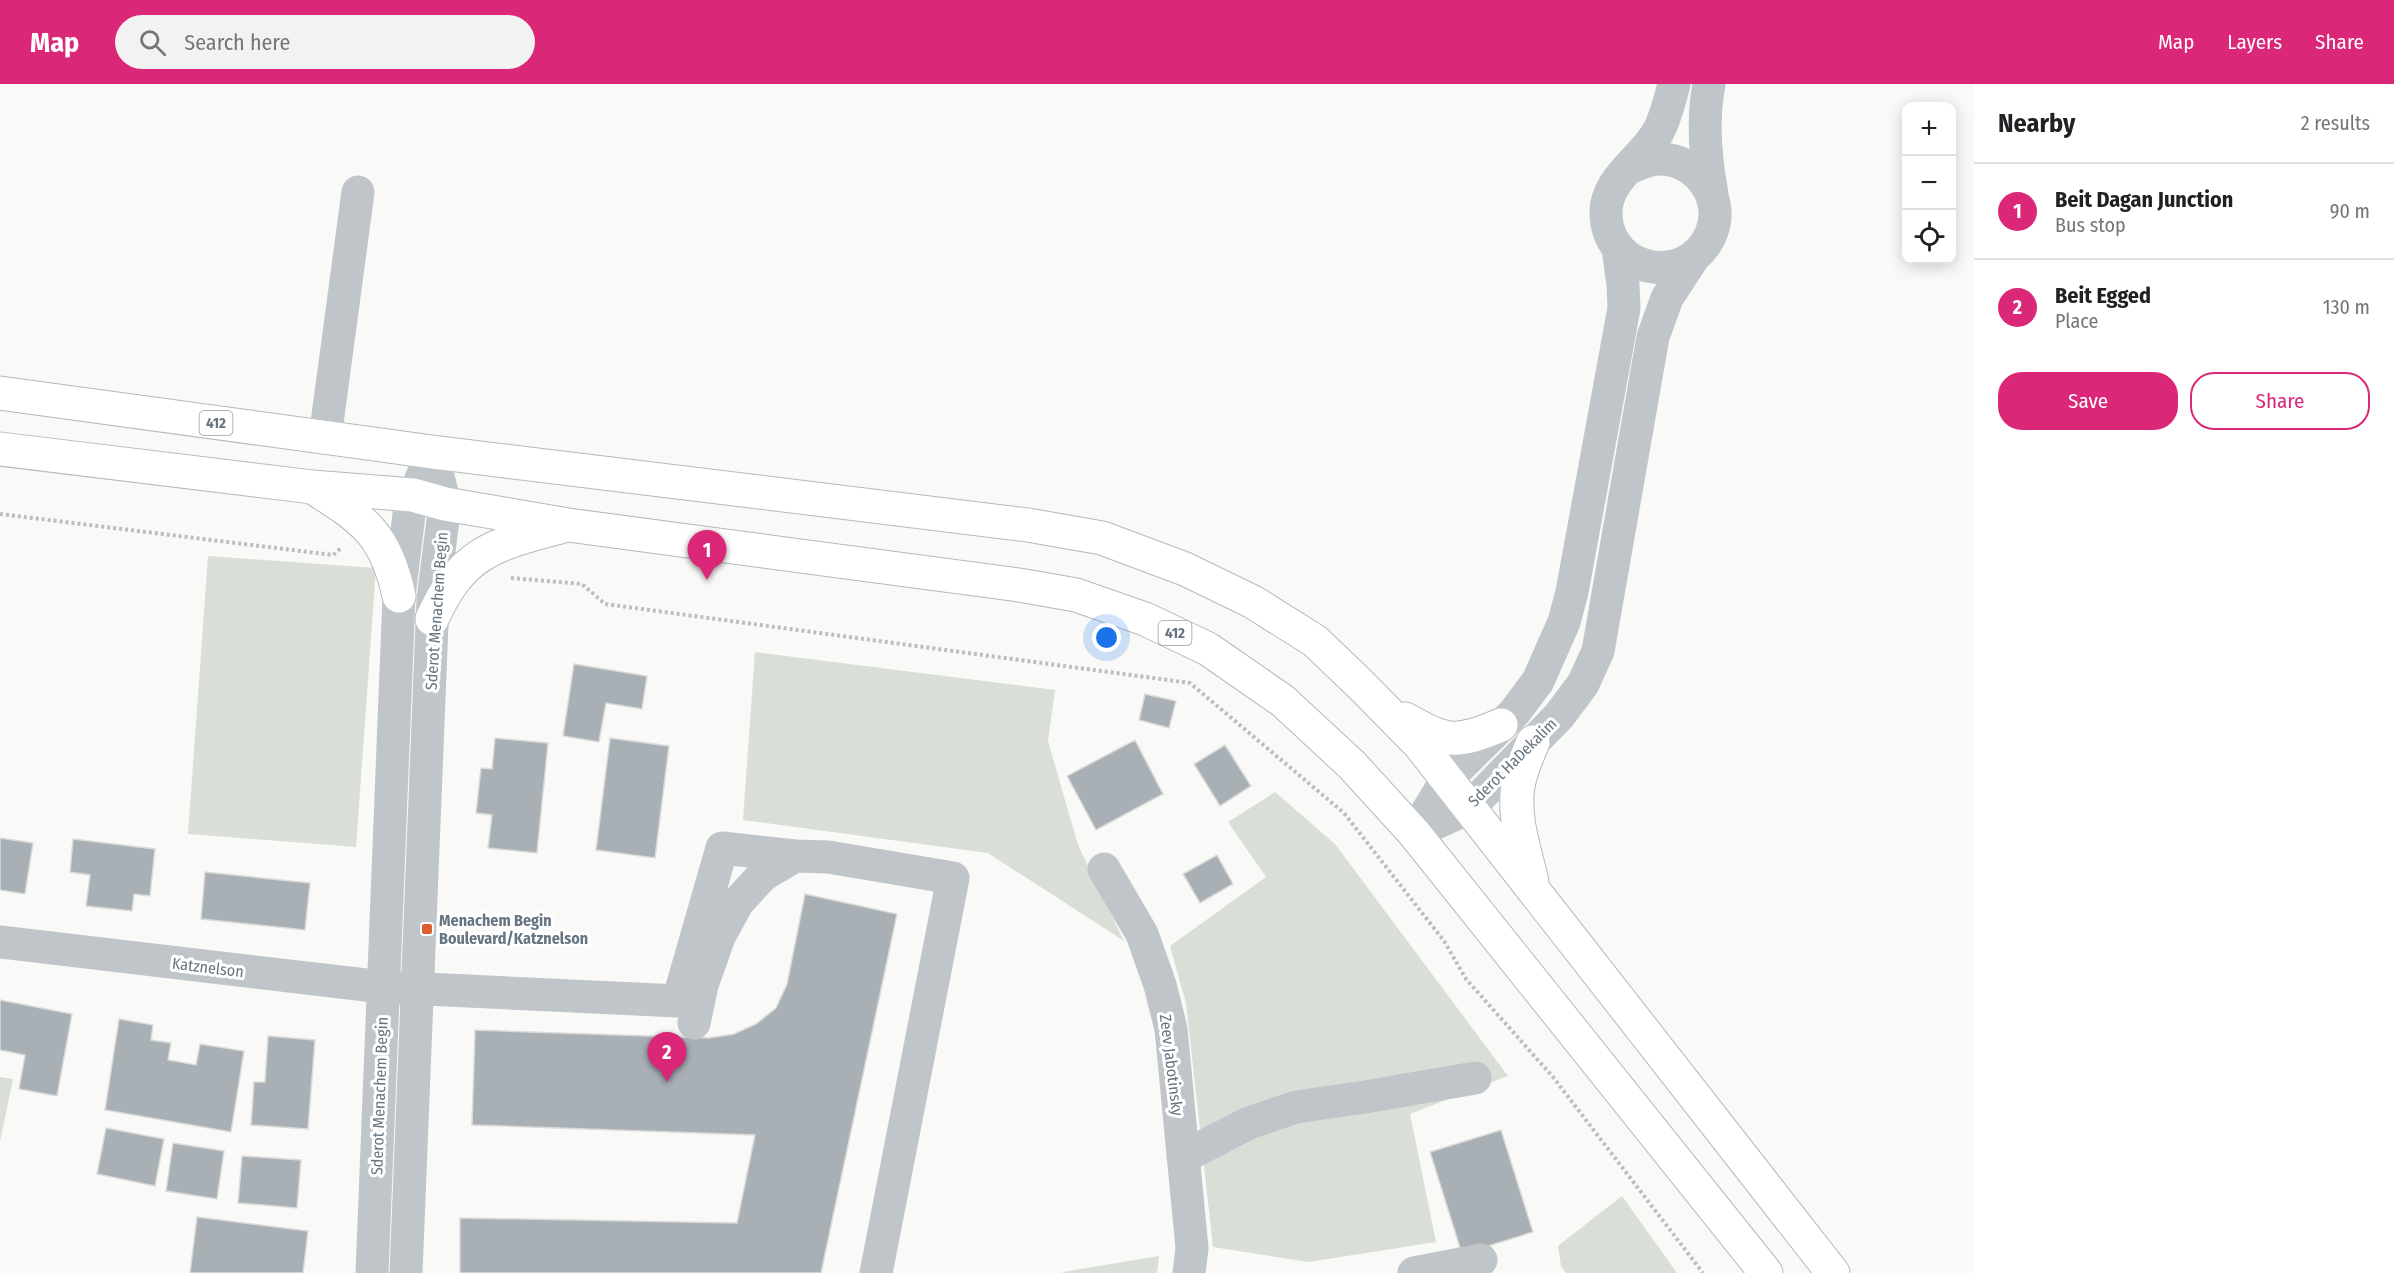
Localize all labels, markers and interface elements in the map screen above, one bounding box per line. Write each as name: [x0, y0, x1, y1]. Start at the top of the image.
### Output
search box: [115, 15, 535, 69]
text: Map: [30, 26, 79, 59]
icon: search: [136, 26, 169, 59]
text: Search here: [184, 29, 290, 56]
text: Map: [2158, 29, 2194, 55]
text: Layers: [2227, 29, 2282, 55]
text: Share: [2315, 29, 2364, 55]
map controls: [1902, 102, 1956, 264]
button: +: [1902, 102, 1956, 156]
text: Nearby: [1998, 108, 2075, 139]
text: 2 results: [2301, 111, 2370, 135]
button: −: [1902, 156, 1956, 210]
text: Beit Dagan Junction: [2055, 186, 2233, 213]
text: 1: [2013, 199, 2022, 223]
text: 90 m: [2330, 199, 2370, 223]
button: locate: [1902, 210, 1956, 264]
text: Bus stop: [2055, 213, 2126, 237]
text: Beit Egged: [2055, 282, 2151, 309]
text: 2: [2013, 295, 2022, 319]
text: 130 m: [2323, 295, 2370, 319]
text: Place: [2055, 309, 2098, 333]
button: Save: [1998, 372, 2178, 430]
button: Share: [2190, 372, 2370, 430]
road number: 412: [200, 411, 232, 435]
pin: 1: [688, 530, 726, 580]
street label: Sderot Menachem Begin: [421, 531, 452, 691]
road number: 412: [1158, 621, 1192, 645]
your location: [1092, 623, 1121, 652]
street label: Sderot HaDekalim: [1464, 714, 1560, 810]
place label: Menachem Begin Boulevard/Katznelson: [439, 911, 588, 948]
marker: Menachem Begin Boulevard/Katznelson: [420, 922, 434, 936]
street label: Katznelson: [171, 954, 245, 981]
street label: Zeev Jabotinsky: [1156, 1013, 1187, 1118]
street label: Sderot Menachem Begin: [367, 1017, 392, 1176]
pin: 2: [648, 1032, 686, 1082]

